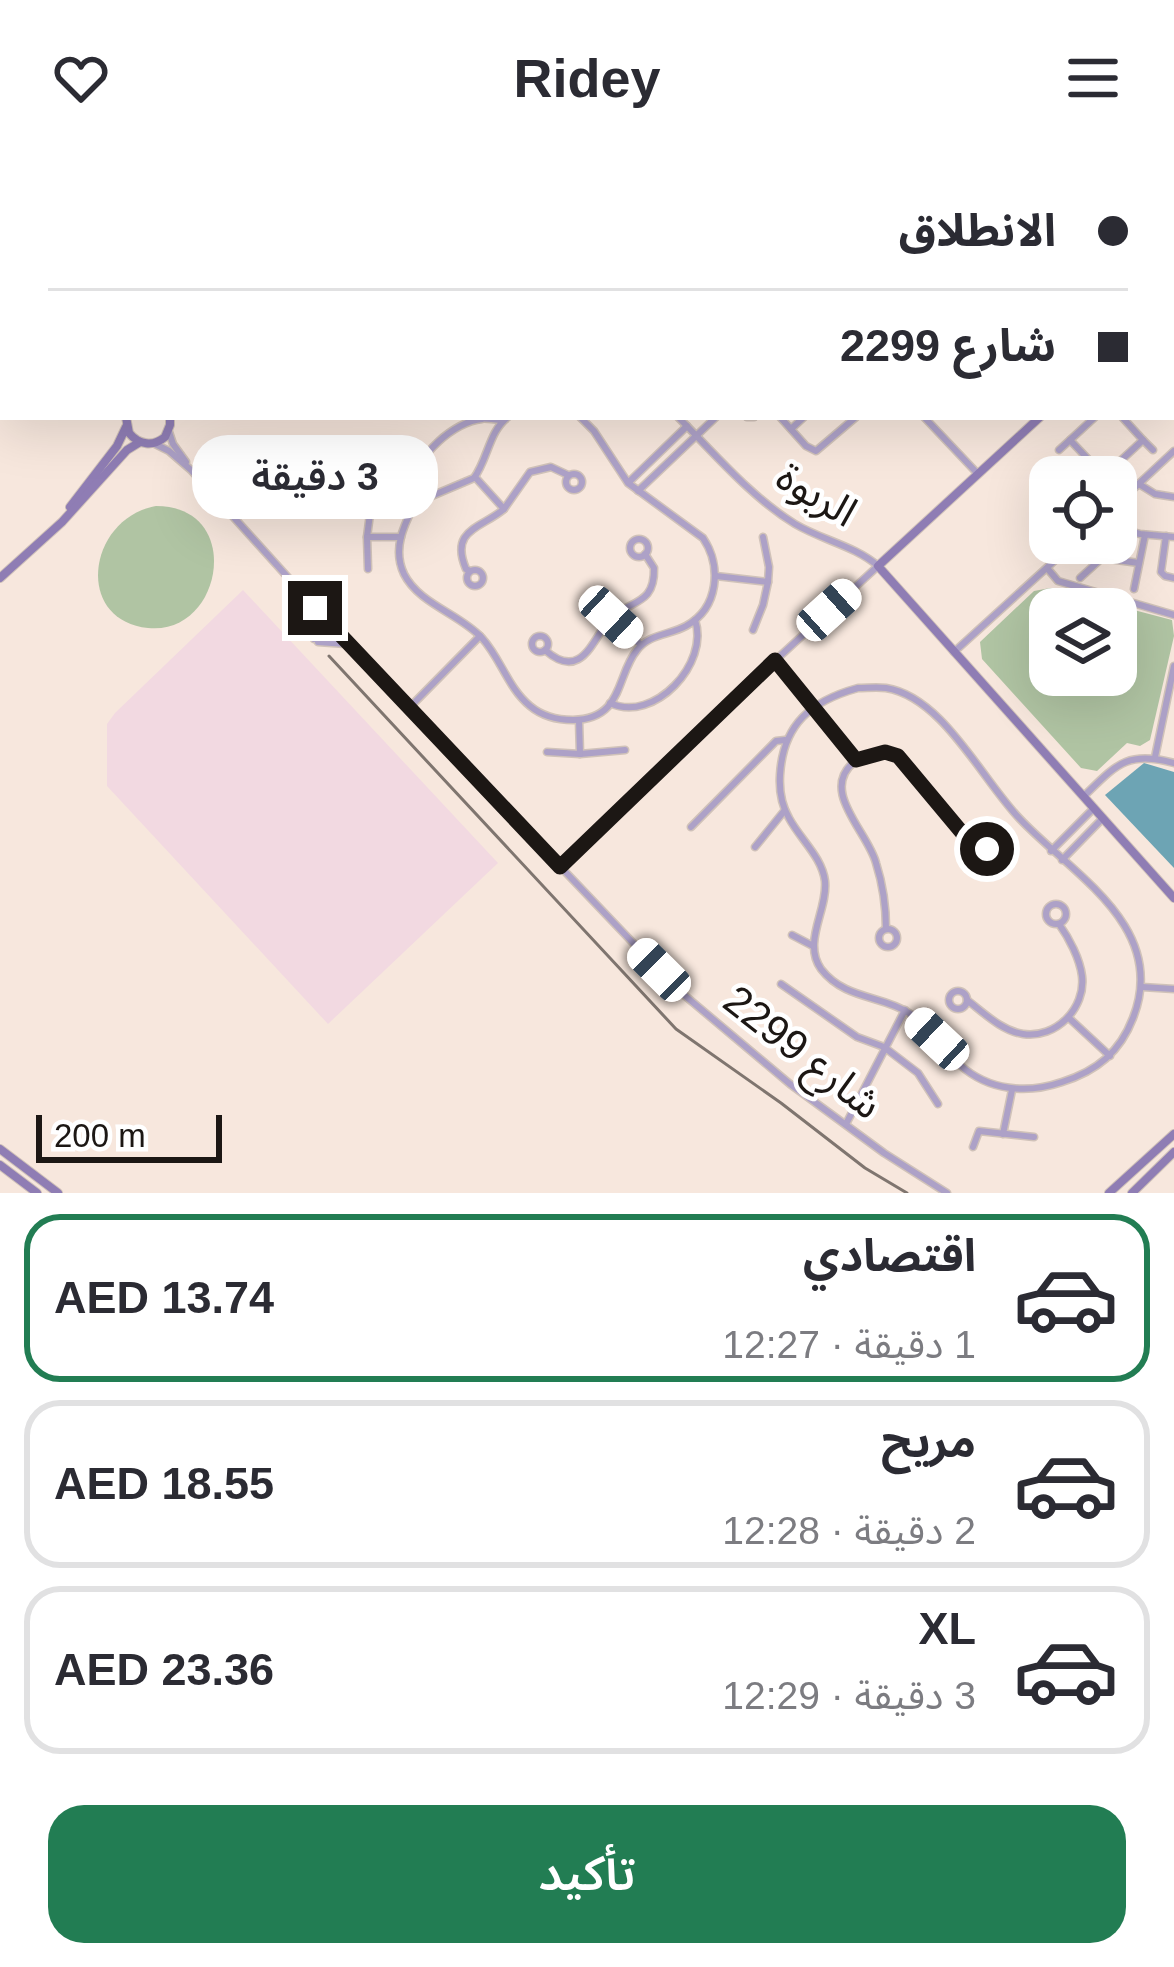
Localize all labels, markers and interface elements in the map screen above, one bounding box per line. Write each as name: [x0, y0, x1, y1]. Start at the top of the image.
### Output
icon: heart: [48, 45, 114, 111]
icon: menu: [1060, 45, 1126, 111]
text: Ridey: [513, 48, 661, 108]
text: الانطلاق: [899, 205, 1056, 256]
text: شارع 2299: [840, 320, 1056, 371]
callout: 3 دقيقة: [192, 434, 438, 518]
street label: الربوة: [768, 452, 865, 537]
text: 3 دقيقة: [251, 455, 379, 498]
map controls: [1029, 456, 1137, 696]
button: locate: [1029, 456, 1137, 564]
car: [790, 573, 868, 647]
car: [572, 579, 650, 655]
route end: [288, 581, 342, 635]
button: layers: [1029, 588, 1137, 696]
route start: [960, 822, 1014, 876]
car: [621, 932, 697, 1008]
street label: شارع 2299: [710, 976, 891, 1134]
car: [898, 1001, 976, 1077]
scale bar: [36, 1109, 222, 1162]
text: 200 m: [54, 1117, 146, 1154]
text: اقتصادي: [803, 1230, 976, 1281]
icon: car: [1012, 1244, 1120, 1352]
text: AED 13.74: [54, 1272, 274, 1323]
text: 1 دقيقة · 12:27: [722, 1323, 976, 1366]
text: مريح: [881, 1416, 976, 1467]
icon: car: [1012, 1430, 1120, 1538]
text: AED 18.55: [54, 1458, 274, 1509]
text: 2 دقيقة · 12:28: [722, 1509, 976, 1552]
text: XL: [918, 1603, 976, 1654]
icon: car: [1012, 1616, 1120, 1724]
text: AED 23.36: [54, 1644, 274, 1695]
text: 3 دقيقة · 12:29: [722, 1674, 976, 1717]
button: تأكيد: [48, 1805, 1126, 1943]

